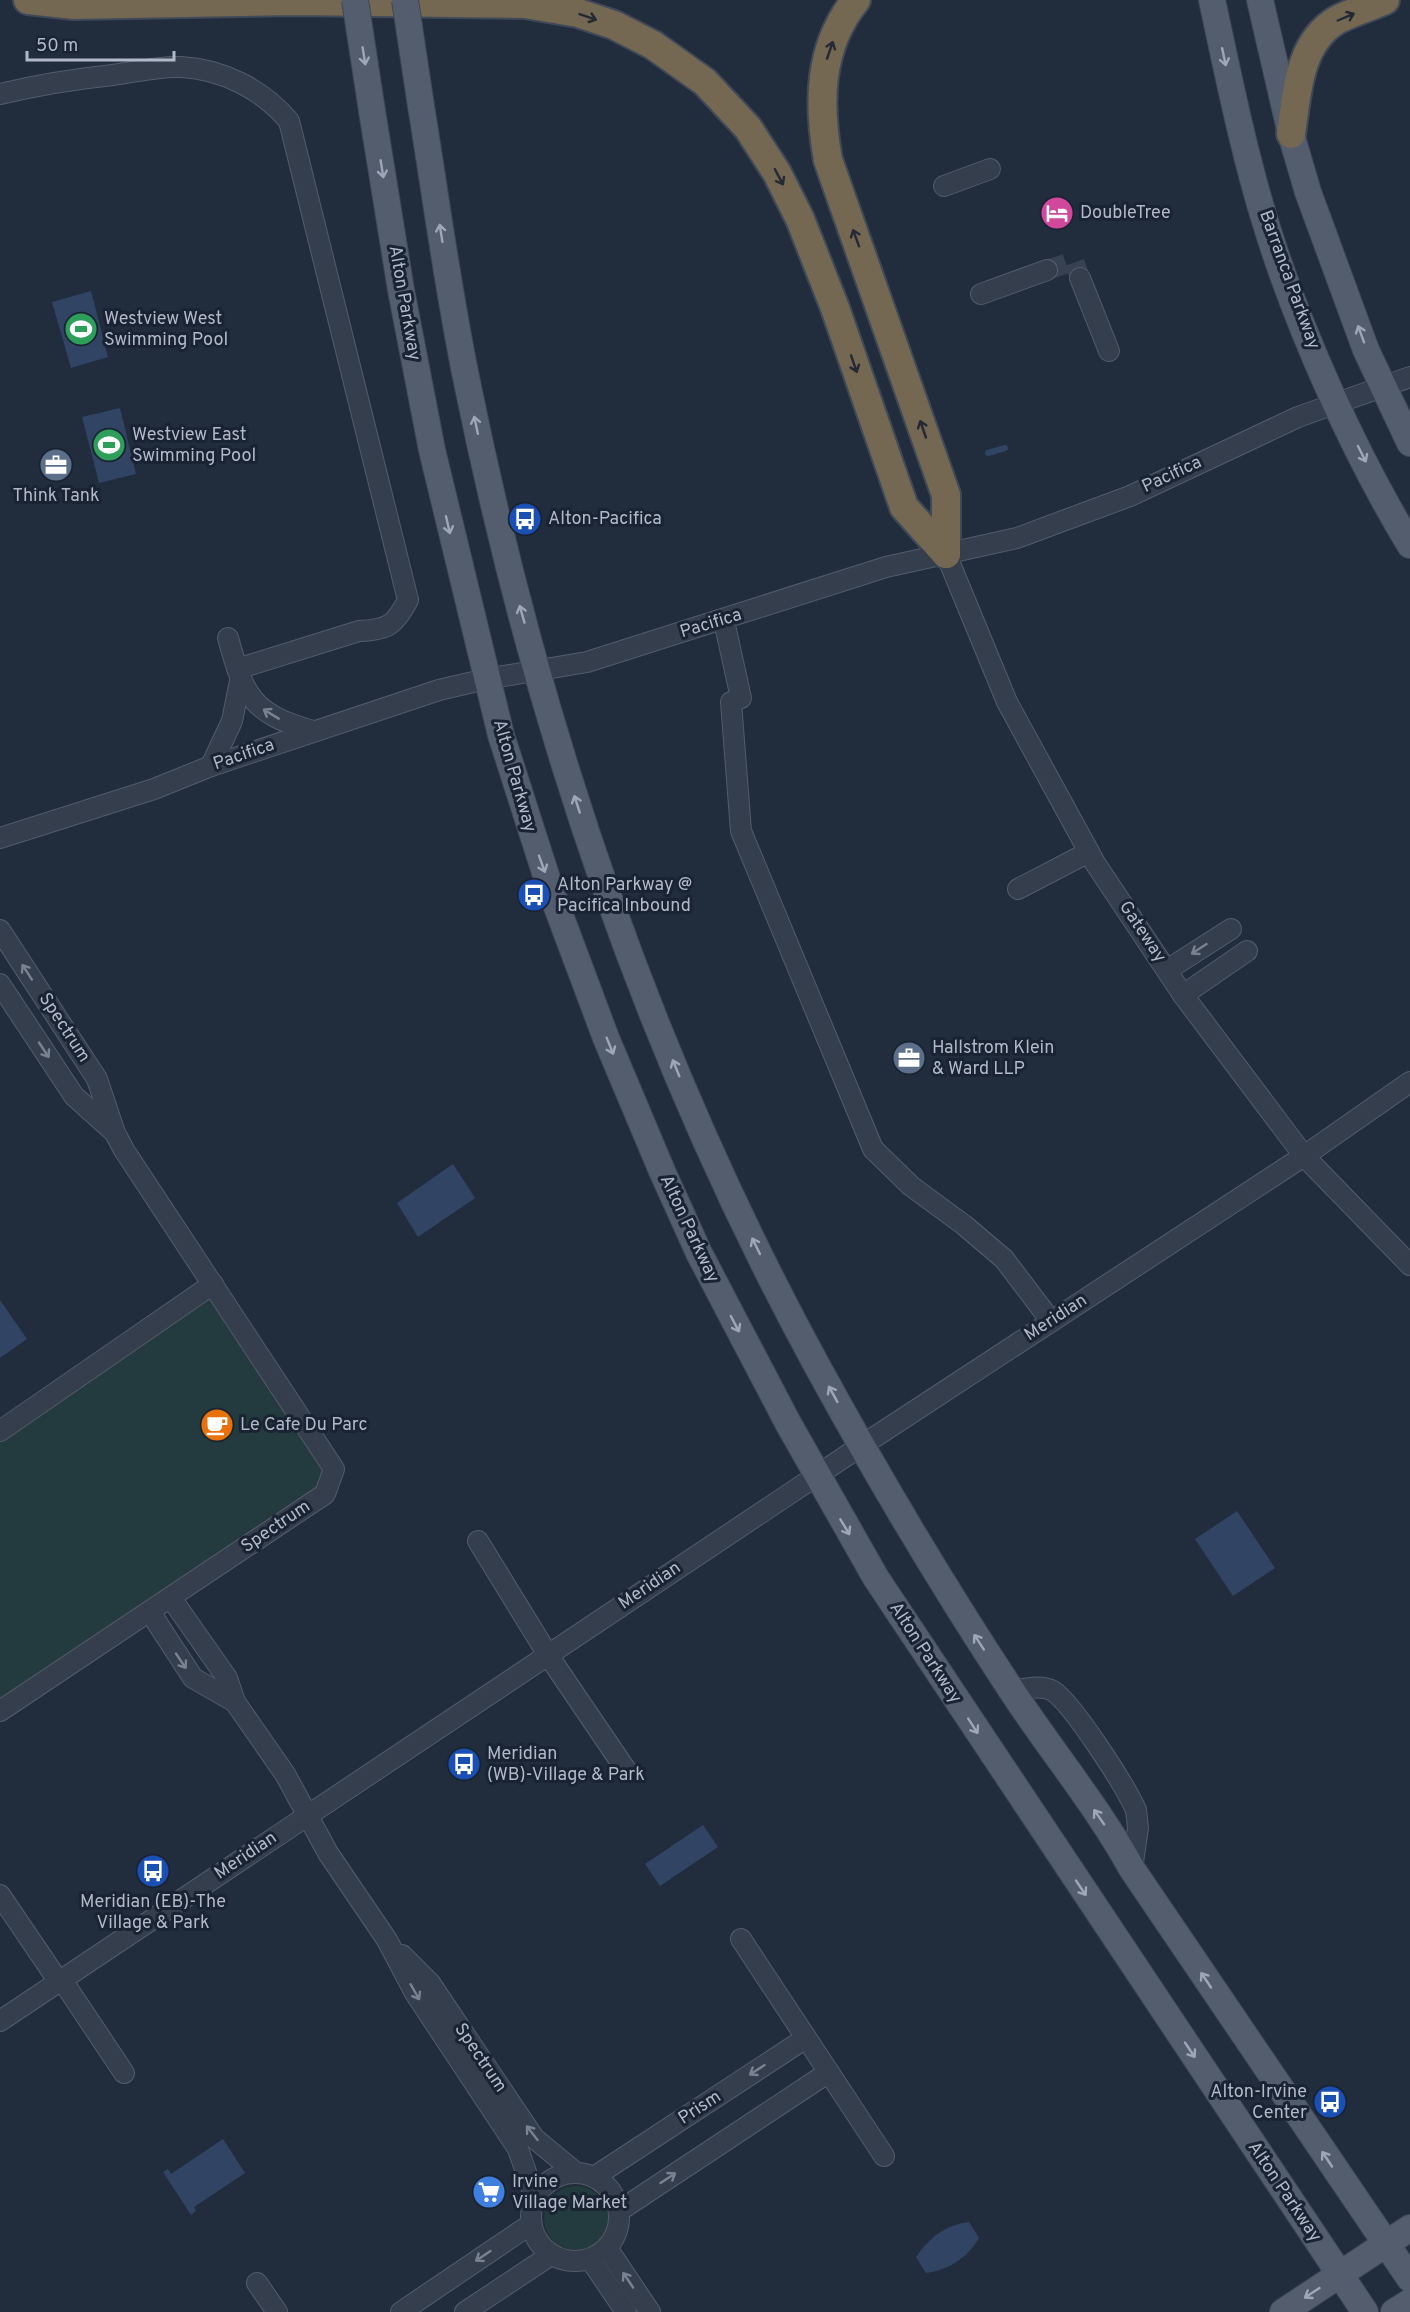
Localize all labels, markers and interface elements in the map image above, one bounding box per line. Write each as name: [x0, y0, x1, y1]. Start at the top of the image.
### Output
one-way arrow: [1336, 11, 1354, 22]
one-way arrow: [578, 12, 597, 23]
scale bar: [27, 24, 174, 62]
text: 50 m: [36, 35, 78, 58]
one-way arrow: [826, 41, 837, 60]
one-way arrow: [358, 45, 369, 65]
one-way arrow: [1219, 47, 1230, 66]
one-way arrow: [376, 159, 387, 178]
one-way arrow: [774, 168, 785, 186]
hotel icon: DoubleTree: [1039, 195, 1075, 231]
place label: DoubleTree: [1080, 202, 1171, 225]
street label: Barranca Parkway: [1253, 207, 1325, 353]
one-way arrow: [435, 224, 446, 243]
one-way arrow: [850, 229, 861, 248]
street label: Alton Parkway: [383, 244, 425, 362]
place label: Westview West Swimming Pool: [104, 308, 228, 352]
sports icon: Westview West Swimming Pool: [63, 311, 99, 347]
one-way arrow: [1354, 325, 1365, 344]
one-way arrow: [850, 354, 861, 372]
one-way arrow: [470, 416, 481, 435]
one-way arrow: [917, 420, 928, 439]
place label: Westview East Swimming Pool: [132, 424, 256, 468]
sports icon: Westview East Swimming Pool: [91, 427, 127, 463]
one-way arrow: [1357, 445, 1369, 463]
office icon: Think Tank: [38, 447, 74, 483]
street label: Pacifica: [1139, 451, 1205, 499]
place label: Think Tank: [12, 485, 100, 508]
bus stop icon: Alton-Pacifica: [507, 501, 543, 537]
place label: Alton-Pacifica: [548, 508, 662, 531]
one-way arrow: [443, 515, 455, 534]
street label: Pacifica: [677, 604, 745, 644]
one-way arrow: [516, 605, 527, 624]
one-way arrow: [263, 707, 280, 719]
street label: Alton Parkway: [487, 717, 541, 835]
street label: Pacifica: [210, 734, 278, 776]
one-way arrow: [571, 795, 582, 814]
one-way arrow: [537, 854, 548, 873]
place label: Alton Parkway @ Pacifica Inbound: [557, 874, 692, 918]
bus stop icon: Alton Parkway @ Pacifica Inbound: [516, 877, 552, 913]
street label: Gateway: [1113, 897, 1171, 967]
one-way arrow: [1191, 943, 1208, 956]
one-way arrow: [21, 964, 33, 981]
street label: Spectrum: [33, 989, 95, 1067]
one-way arrow: [605, 1037, 616, 1055]
place label: Hallstrom Klein & Ward LLP: [932, 1037, 1054, 1081]
office icon: Hallstrom Klein & Ward LLP: [891, 1040, 927, 1076]
one-way arrow: [38, 1041, 50, 1058]
one-way arrow: [670, 1060, 681, 1078]
street label: Alton Parkway: [654, 1171, 724, 1287]
one-way arrow: [750, 1238, 761, 1256]
street label: Meridian: [1020, 1289, 1092, 1347]
one-way arrow: [730, 1315, 742, 1333]
one-way arrow: [827, 1386, 838, 1404]
cafe icon: Le Cafe Du Parc: [199, 1407, 235, 1443]
place label: Le Cafe Du Parc: [240, 1414, 367, 1437]
street label: Spectrum: [237, 1496, 315, 1558]
one-way arrow: [839, 1518, 851, 1535]
street label: Meridian: [614, 1557, 686, 1615]
street label: Alton Parkway: [884, 1598, 966, 1708]
one-way arrow: [973, 1634, 985, 1651]
one-way arrow: [175, 1653, 188, 1670]
one-way arrow: [967, 1717, 979, 1734]
place label: Meridian (WB)-Village & Park: [487, 1743, 645, 1787]
bus stop icon: Meridian (WB)-Village & Park: [446, 1746, 482, 1782]
one-way arrow: [1093, 1809, 1105, 1825]
street label: Meridian: [210, 1827, 282, 1885]
bus stop icon: Meridian (EB)-The Village & Park: [135, 1853, 171, 1889]
one-way arrow: [1075, 1880, 1087, 1896]
place label: Meridian (EB)-The Village & Park: [80, 1891, 226, 1935]
one-way arrow: [1200, 1972, 1212, 1988]
one-way arrow: [409, 1983, 421, 2000]
street label: Spectrum: [449, 2019, 511, 2097]
one-way arrow: [1184, 2042, 1196, 2058]
one-way arrow: [750, 2064, 766, 2076]
place label: Alton-Irvine Center: [1210, 2081, 1307, 2125]
bus stop icon: Alton-Irvine Center: [1312, 2084, 1348, 2120]
street label: Prism: [674, 2086, 726, 2130]
one-way arrow: [525, 2125, 538, 2141]
street label: Alton Parkway: [1242, 2137, 1326, 2247]
one-way arrow: [1321, 2151, 1333, 2168]
place label: Irvine Village Market: [512, 2171, 627, 2215]
one-way arrow: [659, 2172, 676, 2184]
supermarket icon: Irvine Village Market: [471, 2174, 507, 2210]
one-way arrow: [475, 2250, 491, 2262]
one-way arrow: [622, 2272, 634, 2289]
one-way arrow: [1303, 2287, 1320, 2300]

